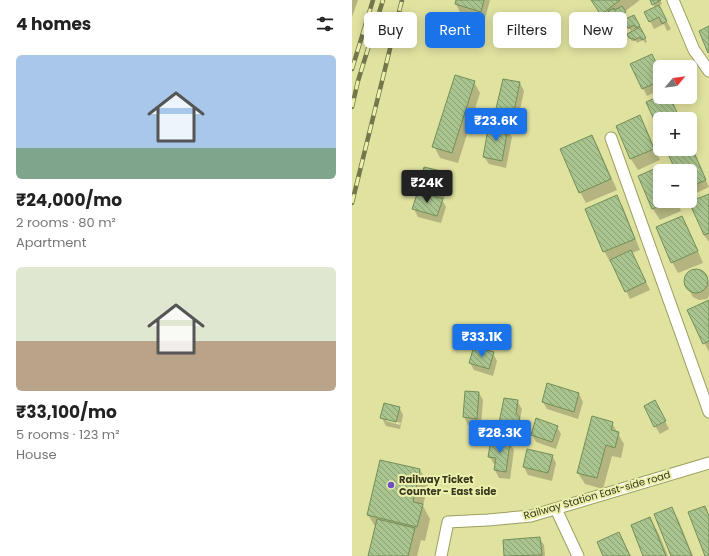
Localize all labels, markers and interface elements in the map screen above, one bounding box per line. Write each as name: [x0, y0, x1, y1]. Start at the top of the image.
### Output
text: 4 homes: [16, 12, 91, 36]
chip: Buy: [364, 12, 417, 48]
chip: Rent: [425, 12, 485, 48]
chip: Filters: [493, 12, 561, 48]
chip: New: [569, 12, 627, 48]
icon: filters: [314, 13, 336, 35]
north arrow: [653, 60, 697, 104]
map controls: [653, 60, 697, 208]
icon: home: [140, 81, 212, 153]
pin: ₹23.6K: [463, 108, 529, 142]
text: ₹23.6K: [474, 111, 518, 130]
button: +: [653, 112, 697, 156]
button: −: [653, 164, 697, 208]
pin: ₹24K: [403, 170, 451, 204]
text: ₹24K: [410, 173, 444, 192]
text: ₹24,000/mo: [16, 188, 122, 212]
text: 2 rooms · 80 m²: [16, 213, 116, 232]
text: Apartment: [16, 233, 86, 252]
icon: home: [140, 293, 212, 365]
pin: ₹33.1K: [449, 324, 515, 358]
text: ₹33.1K: [461, 327, 503, 346]
text: ₹33,100/mo: [16, 400, 117, 424]
pin: ₹28.3K: [467, 420, 533, 454]
text: ₹28.3K: [478, 423, 522, 442]
text: 5 rooms · 123 m²: [16, 425, 119, 444]
text: House: [16, 445, 56, 464]
street label: Railway Station East-side road: [522, 467, 672, 523]
place label: Railway Ticket Counter - East side: [399, 472, 496, 499]
marker: Railway Ticket Counter - East side: [386, 480, 396, 490]

